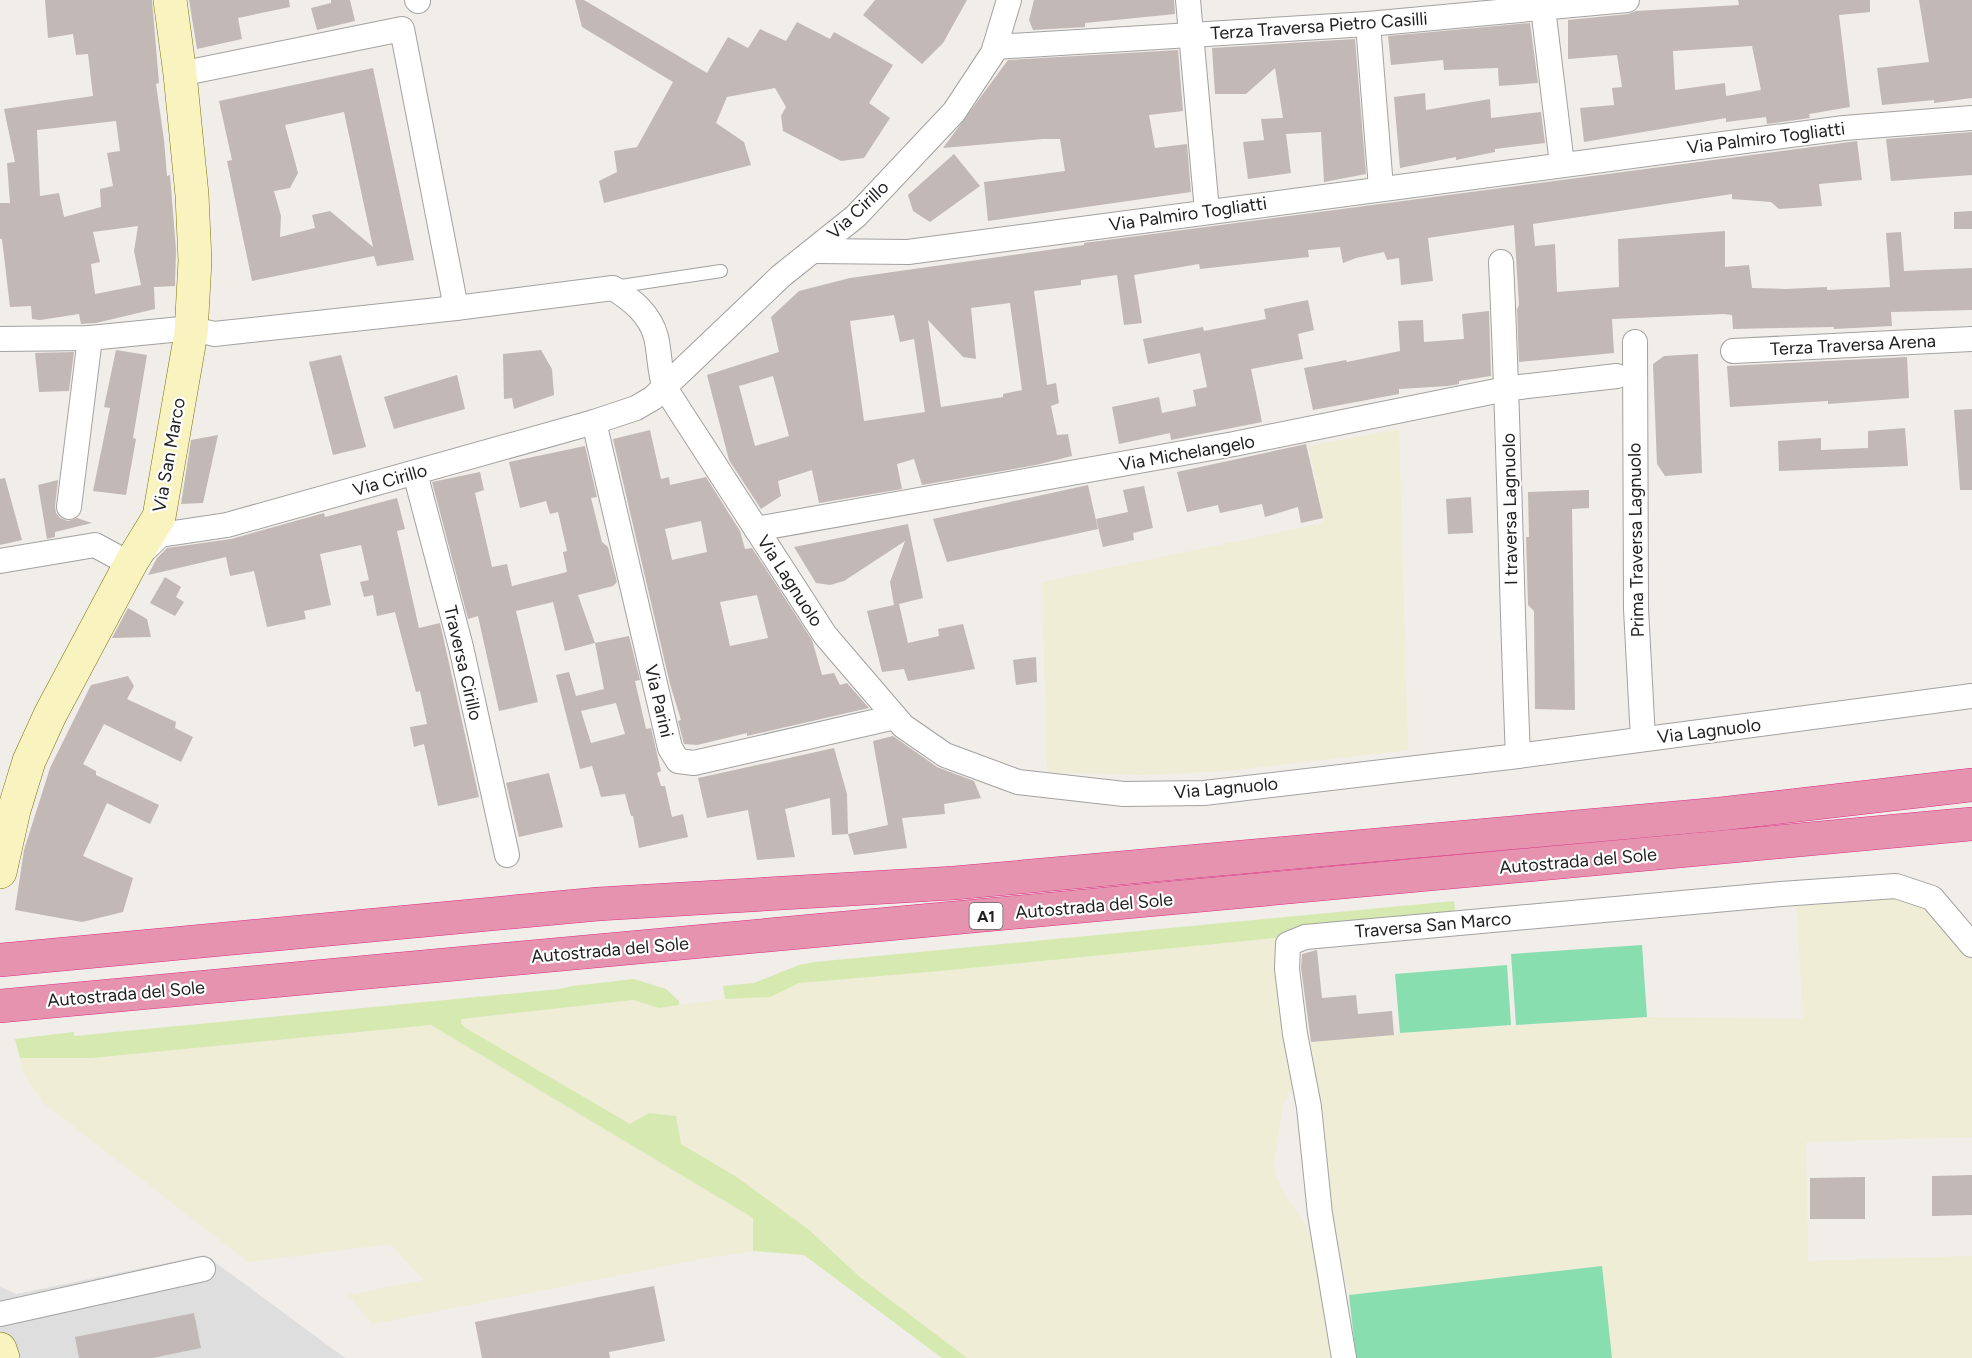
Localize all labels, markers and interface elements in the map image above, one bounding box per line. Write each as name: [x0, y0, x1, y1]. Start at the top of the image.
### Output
street label: Terza Traversa Pietro Casilli: [1210, 7, 1428, 45]
street label: Via Palmiro Togliatti: [1686, 117, 1846, 159]
street label: Via Cirillo: [823, 176, 893, 244]
street label: Via Palmiro Togliatti: [1108, 192, 1268, 236]
street label: Terza Traversa Arena: [1770, 330, 1936, 360]
street label: Via San Marco: [148, 396, 190, 514]
street label: Via Michelangelo: [1117, 430, 1257, 476]
street label: I traversa Lagnuolo: [1498, 433, 1522, 585]
street label: Prima Traversa Lagnuolo: [1623, 442, 1649, 638]
street label: Via Cirillo: [350, 459, 430, 501]
street label: Via Lagnuolo: [752, 531, 828, 631]
street label: Traversa Cirillo: [439, 603, 487, 723]
street label: Via Parini: [640, 662, 678, 740]
street label: Via Lagnuolo: [1656, 714, 1762, 748]
street label: Via Lagnuolo: [1173, 772, 1279, 804]
street label: Autostrada del Sole: [1498, 843, 1658, 879]
street label: Autostrada del Sole: [1014, 888, 1174, 924]
road number: A1: [970, 903, 1002, 929]
street label: Traversa San Marco: [1354, 907, 1512, 943]
street label: Autostrada del Sole: [530, 932, 690, 968]
street label: Autostrada del Sole: [46, 976, 206, 1012]

